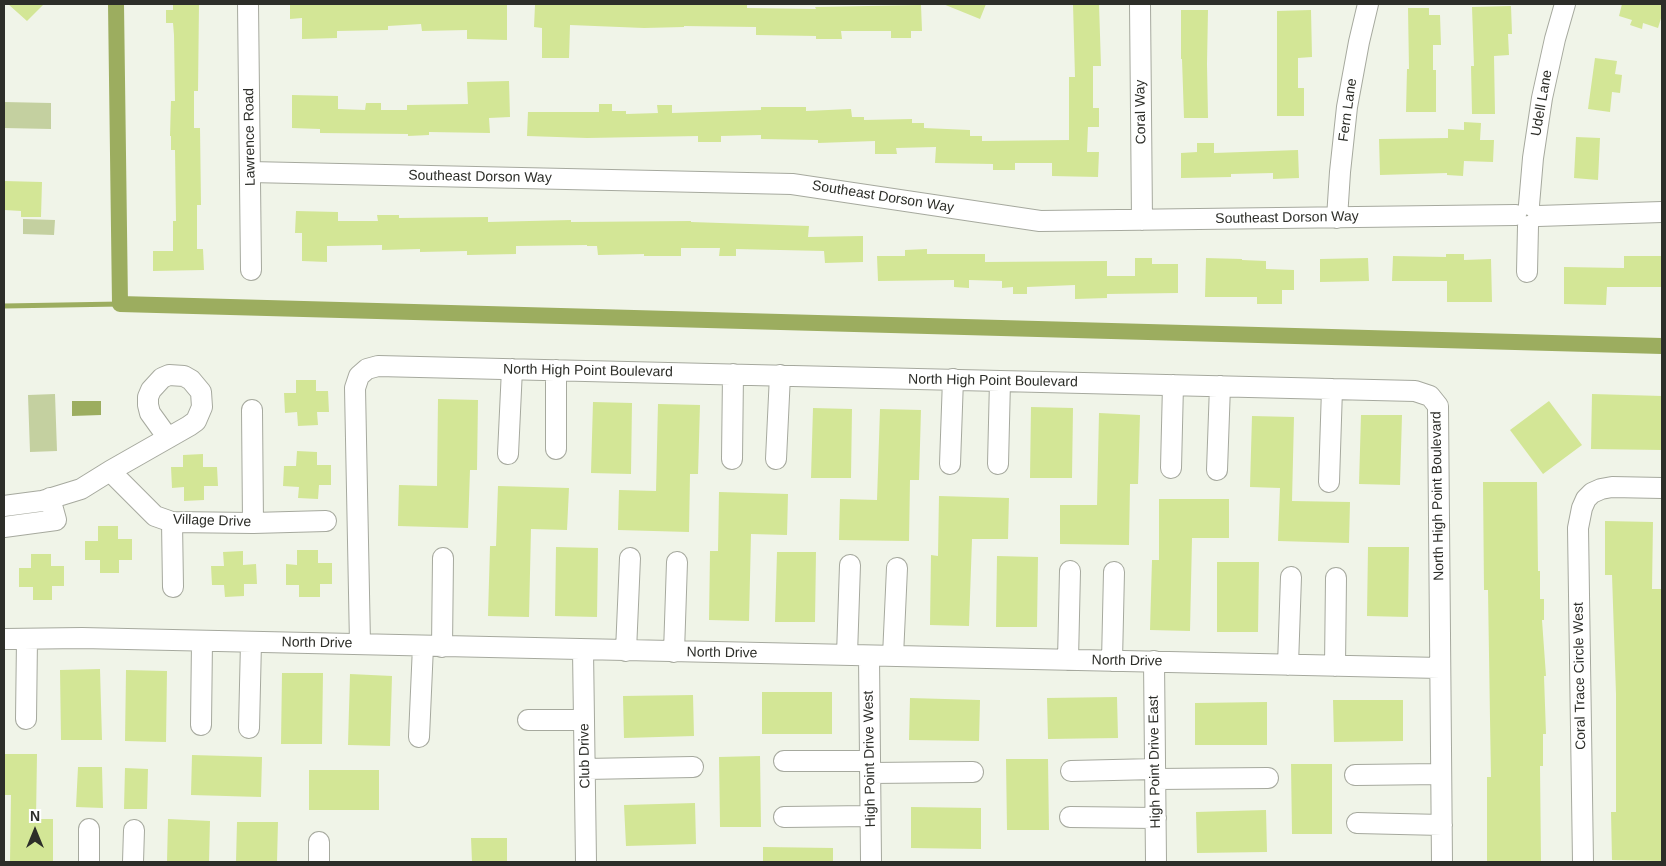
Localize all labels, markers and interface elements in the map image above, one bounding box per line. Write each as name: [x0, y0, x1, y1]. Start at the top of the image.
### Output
street label: Udell Lane: [1528, 69, 1556, 137]
street label: Fern Lane: [1335, 77, 1361, 143]
street label: Coral Way: [1132, 79, 1150, 145]
street label: Lawrence Road: [241, 88, 259, 186]
street label: Southeast Dorson Way: [408, 167, 552, 187]
street label: Southeast Dorson Way: [811, 177, 955, 217]
street label: Southeast Dorson Way: [1215, 208, 1359, 228]
street label: North High Point Boulevard: [503, 361, 673, 381]
street label: North High Point Boulevard: [908, 371, 1078, 391]
street label: North High Point Boulevard: [1428, 411, 1448, 581]
street label: Village Drive: [173, 511, 251, 531]
street label: Coral Trace Circle West: [1570, 602, 1590, 750]
street label: North Drive: [281, 634, 353, 652]
street label: North Drive: [686, 644, 758, 662]
street label: North Drive: [1091, 652, 1163, 670]
street label: High Point Drive West: [860, 691, 880, 827]
street label: High Point Drive East: [1145, 695, 1165, 829]
street label: Club Drive: [576, 723, 594, 789]
north arrow: [10, 806, 60, 856]
text: N: [30, 808, 40, 824]

